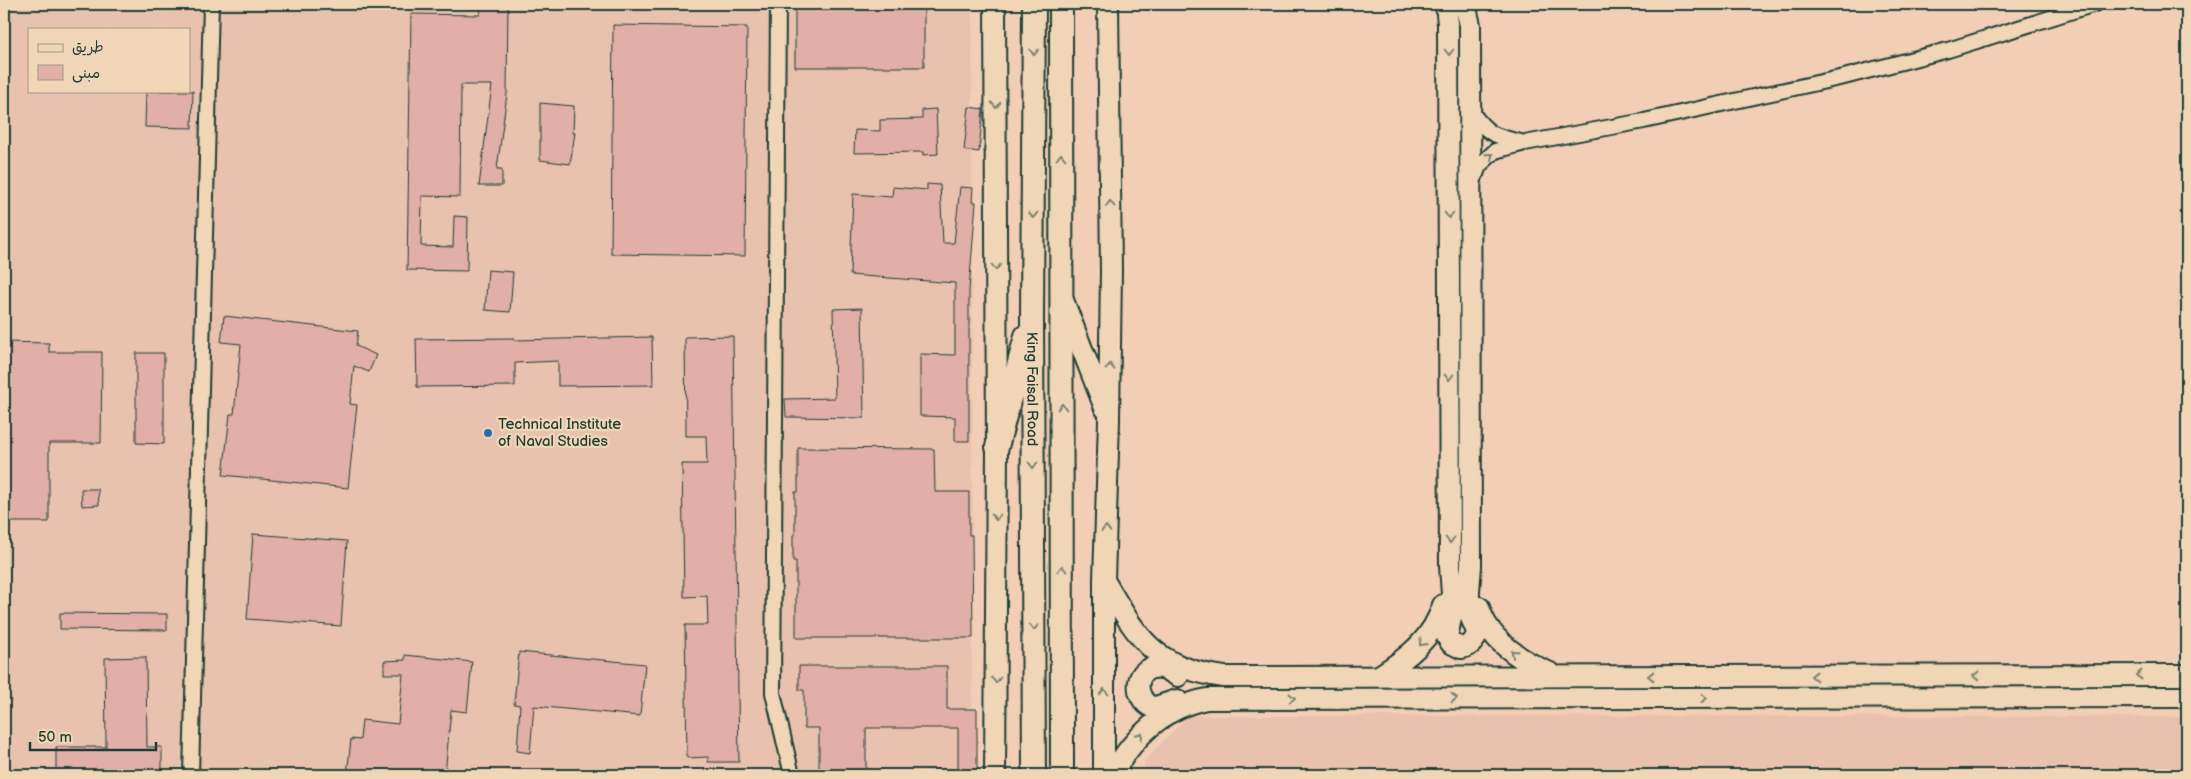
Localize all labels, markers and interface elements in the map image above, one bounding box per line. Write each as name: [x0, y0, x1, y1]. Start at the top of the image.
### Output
legend: [28, 28, 190, 92]
text: طريق: [72, 38, 104, 57]
one-way arrow: [1029, 49, 1039, 57]
one-way arrow: [1443, 49, 1454, 57]
text: مبنى: [72, 64, 100, 83]
one-way arrow: [991, 102, 1001, 109]
one-way arrow: [1056, 152, 1066, 160]
one-way arrow: [1484, 153, 1494, 162]
one-way arrow: [1105, 200, 1115, 208]
one-way arrow: [1028, 212, 1038, 219]
one-way arrow: [1444, 212, 1454, 219]
one-way arrow: [991, 264, 1001, 272]
street label: King Faisal Road: [1023, 332, 1042, 446]
one-way arrow: [1105, 362, 1115, 370]
one-way arrow: [1444, 374, 1454, 382]
one-way arrow: [1057, 402, 1067, 410]
place label: Technical Institute of Naval Studies: [498, 415, 621, 451]
marker: Technical Institute of Naval Studies: [482, 427, 494, 439]
one-way arrow: [1028, 462, 1038, 469]
one-way arrow: [991, 514, 1002, 522]
one-way arrow: [1100, 525, 1111, 533]
one-way arrow: [1445, 536, 1455, 544]
one-way arrow: [1057, 565, 1067, 572]
one-way arrow: [1029, 624, 1039, 632]
one-way arrow: [1419, 637, 1428, 646]
one-way arrow: [1510, 650, 1519, 659]
one-way arrow: [2134, 670, 2142, 680]
one-way arrow: [1647, 671, 1654, 681]
one-way arrow: [1809, 671, 1817, 681]
one-way arrow: [1972, 671, 1980, 681]
one-way arrow: [990, 676, 1001, 684]
one-way arrow: [1099, 687, 1109, 695]
one-way arrow: [1288, 693, 1296, 703]
one-way arrow: [1451, 693, 1459, 703]
one-way arrow: [1701, 693, 1709, 703]
scale bar: [30, 719, 156, 751]
text: 50 m: [38, 728, 72, 747]
one-way arrow: [1134, 732, 1143, 741]

